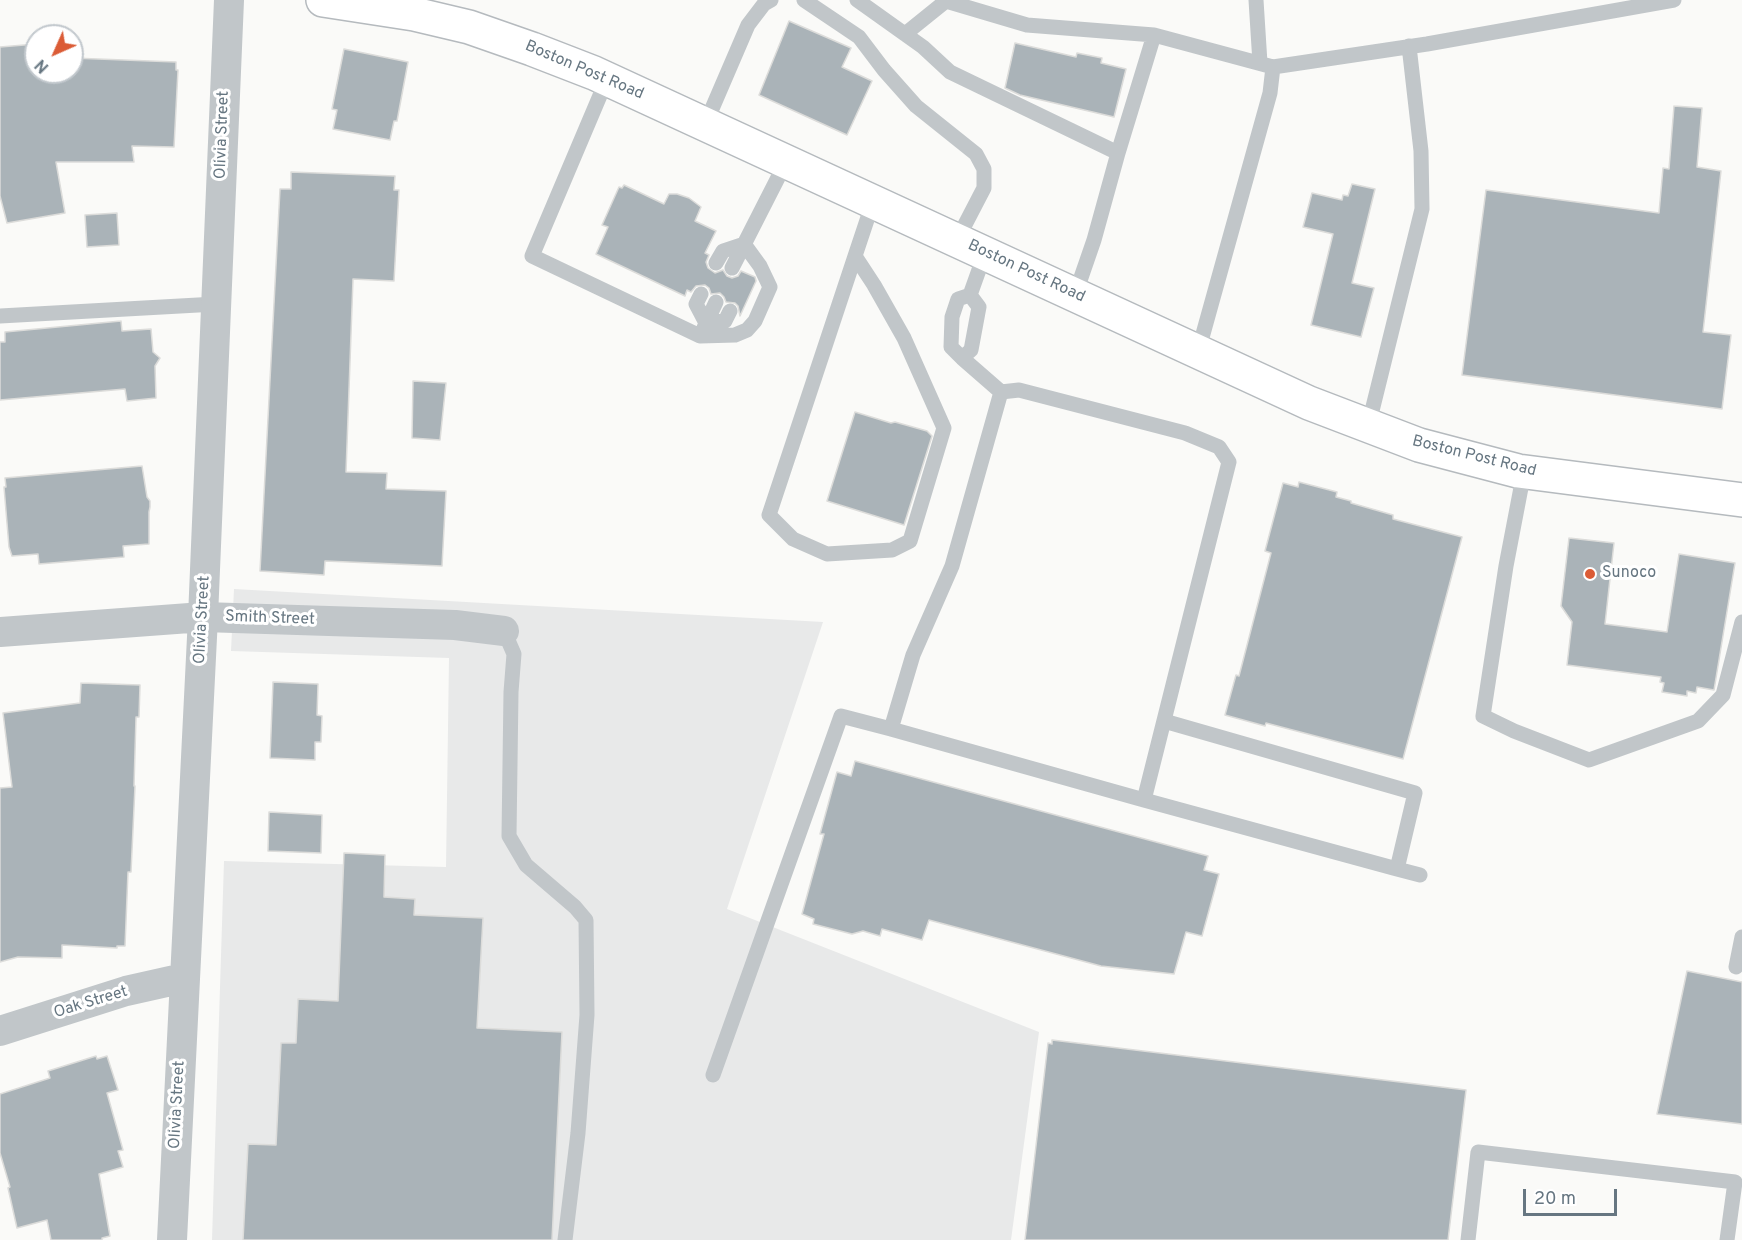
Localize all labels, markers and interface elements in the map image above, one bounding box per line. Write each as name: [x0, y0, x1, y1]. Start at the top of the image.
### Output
north arrow: [24, 24, 84, 84]
street label: Boston Post Road: [522, 37, 646, 105]
text: N: [32, 54, 54, 76]
street label: Olivia Street: [212, 90, 234, 180]
street label: Boston Post Road: [964, 236, 1088, 308]
street label: Boston Post Road: [1410, 432, 1538, 482]
place label: Sunoco: [1602, 564, 1656, 584]
marker: Sunoco: [1583, 567, 1597, 581]
street label: Olivia Street: [191, 575, 215, 665]
street label: Smith Street: [225, 608, 315, 630]
street label: Oak Street: [52, 983, 130, 1023]
street label: Olivia Street: [166, 1060, 190, 1150]
scale bar: [1526, 1177, 1620, 1215]
text: 20 m: [1534, 1188, 1576, 1211]

